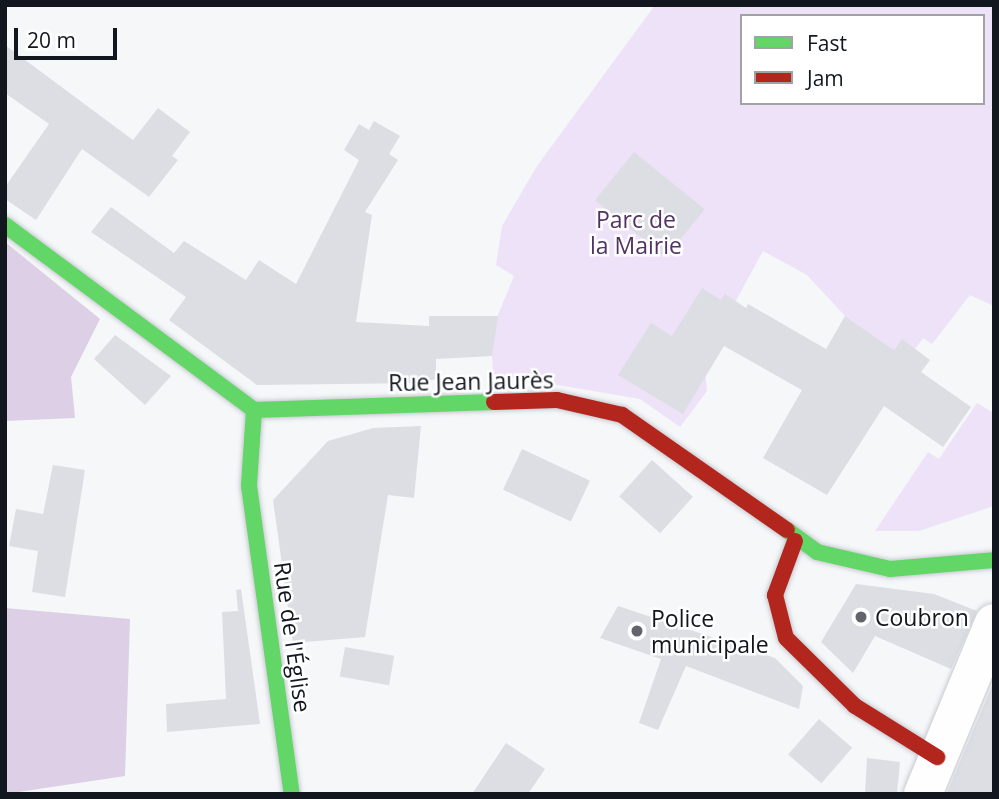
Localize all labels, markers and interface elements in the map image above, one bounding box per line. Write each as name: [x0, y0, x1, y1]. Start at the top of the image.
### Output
scale bar: [18, 14, 121, 58]
legend: [740, 14, 985, 105]
text: 20 m: [27, 26, 76, 54]
text: Fast: [807, 29, 847, 57]
text: Jam: [807, 64, 844, 92]
park label: Parc de la Mairie: [590, 205, 682, 259]
street label: Rue Jean Jaurès: [388, 366, 554, 396]
street label: Rue de l'Église: [269, 560, 317, 714]
place label: Coubron: [875, 603, 969, 631]
place label: Police municipale: [651, 604, 769, 658]
marker: Coubron: [853, 609, 869, 625]
marker: Police municipale: [629, 623, 645, 639]

